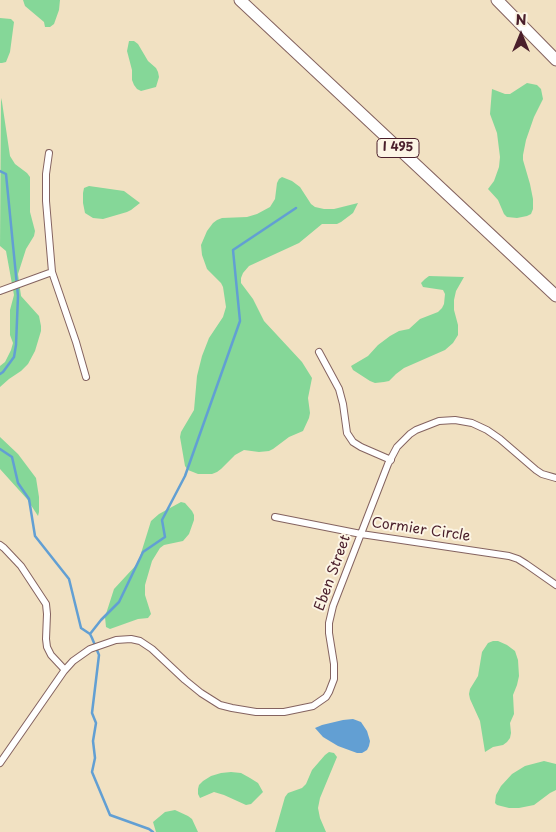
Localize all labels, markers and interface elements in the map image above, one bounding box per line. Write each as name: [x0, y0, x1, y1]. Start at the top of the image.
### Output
text: N: [515, 9, 527, 30]
north arrow: [496, 10, 546, 60]
road number: I 495: [377, 138, 419, 158]
street label: Cormier Circle: [370, 515, 472, 545]
street label: Eben Street: [312, 533, 354, 613]

